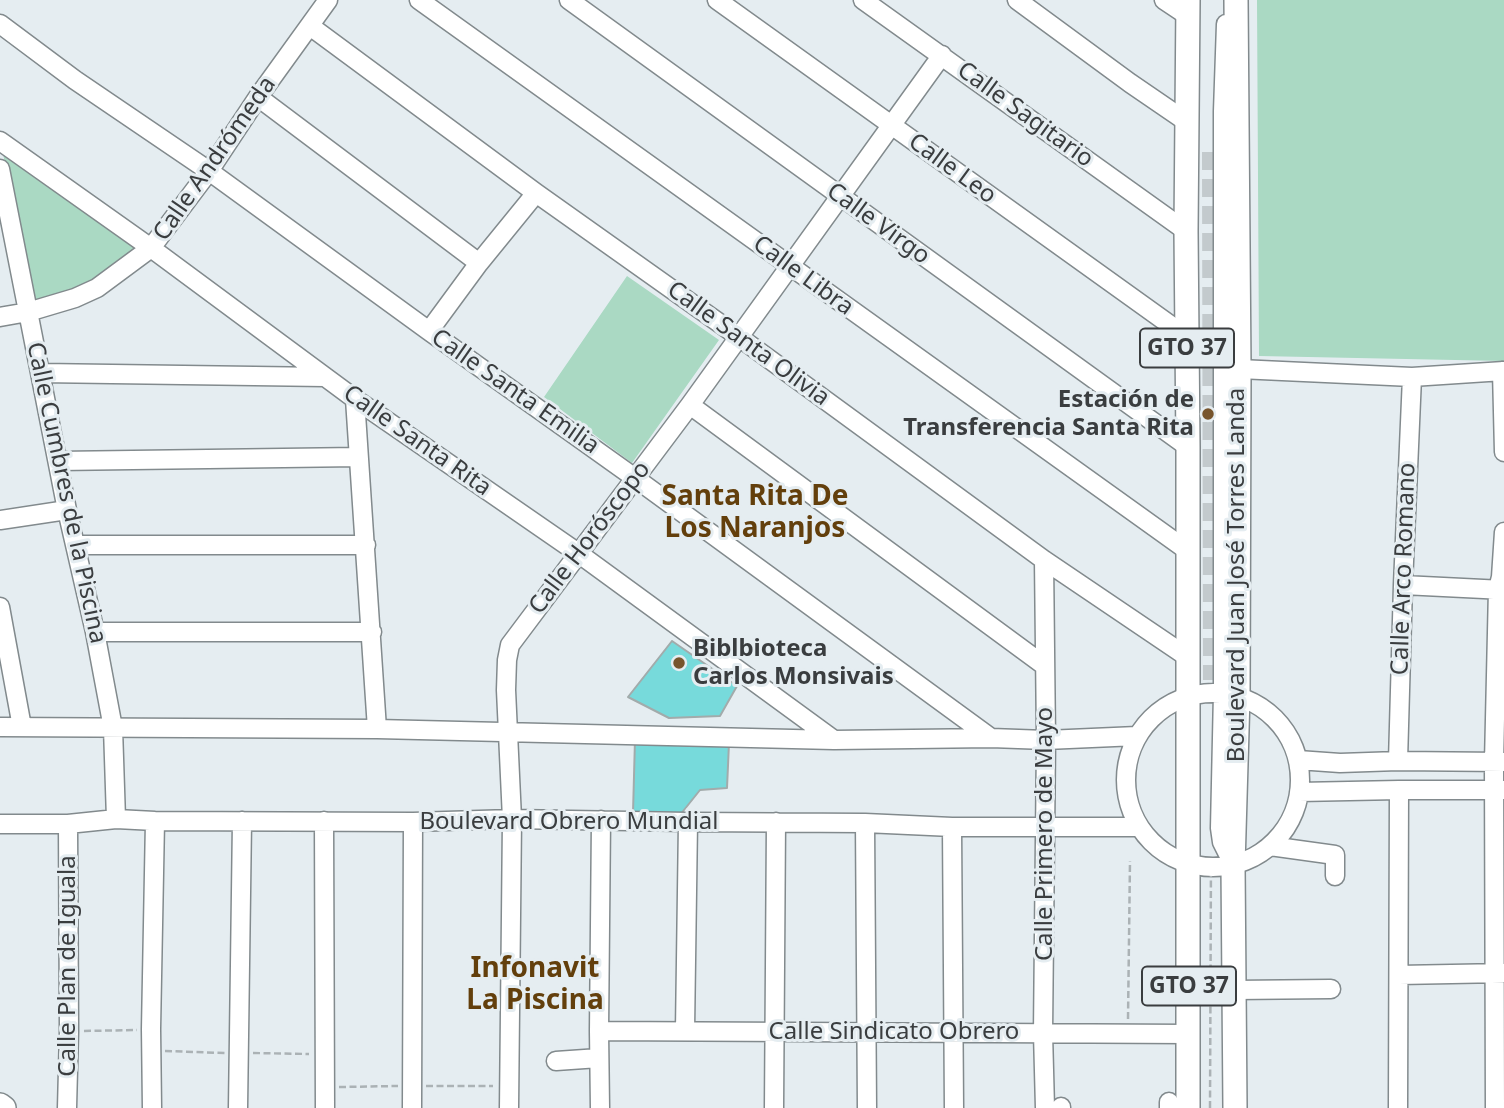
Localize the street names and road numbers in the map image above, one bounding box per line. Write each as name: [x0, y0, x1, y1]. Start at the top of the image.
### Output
street label: Calle Sagitario: [951, 56, 1099, 174]
street label: Calle Andrómeda: [148, 71, 282, 247]
street label: Calle Leo: [903, 128, 1001, 210]
street label: Calle Virgo: [821, 177, 935, 271]
street label: Calle Libra: [747, 230, 859, 322]
street label: Calle Santa Olivia: [661, 275, 835, 413]
street label: Calle Santa Emilia: [425, 323, 605, 461]
road number: GTO 37: [1140, 328, 1234, 368]
street label: Calle Cumbres de la Piscina: [20, 340, 112, 646]
street label: Calle Santa Rita: [338, 379, 496, 503]
street label: Boulevard Juan José Torres Landa: [1223, 388, 1251, 762]
street label: Calle Horóscopo: [523, 456, 657, 620]
street label: Calle Arco Romano: [1386, 462, 1422, 676]
street label: Calle Primero de Mayo: [1031, 707, 1059, 961]
street label: Boulevard Obrero Mundial: [420, 808, 718, 836]
street label: Calle Plan de Iguala: [54, 855, 82, 1077]
road number: GTO 37: [1142, 967, 1236, 1006]
street label: Calle Sindicato Obrero: [769, 1018, 1019, 1046]

